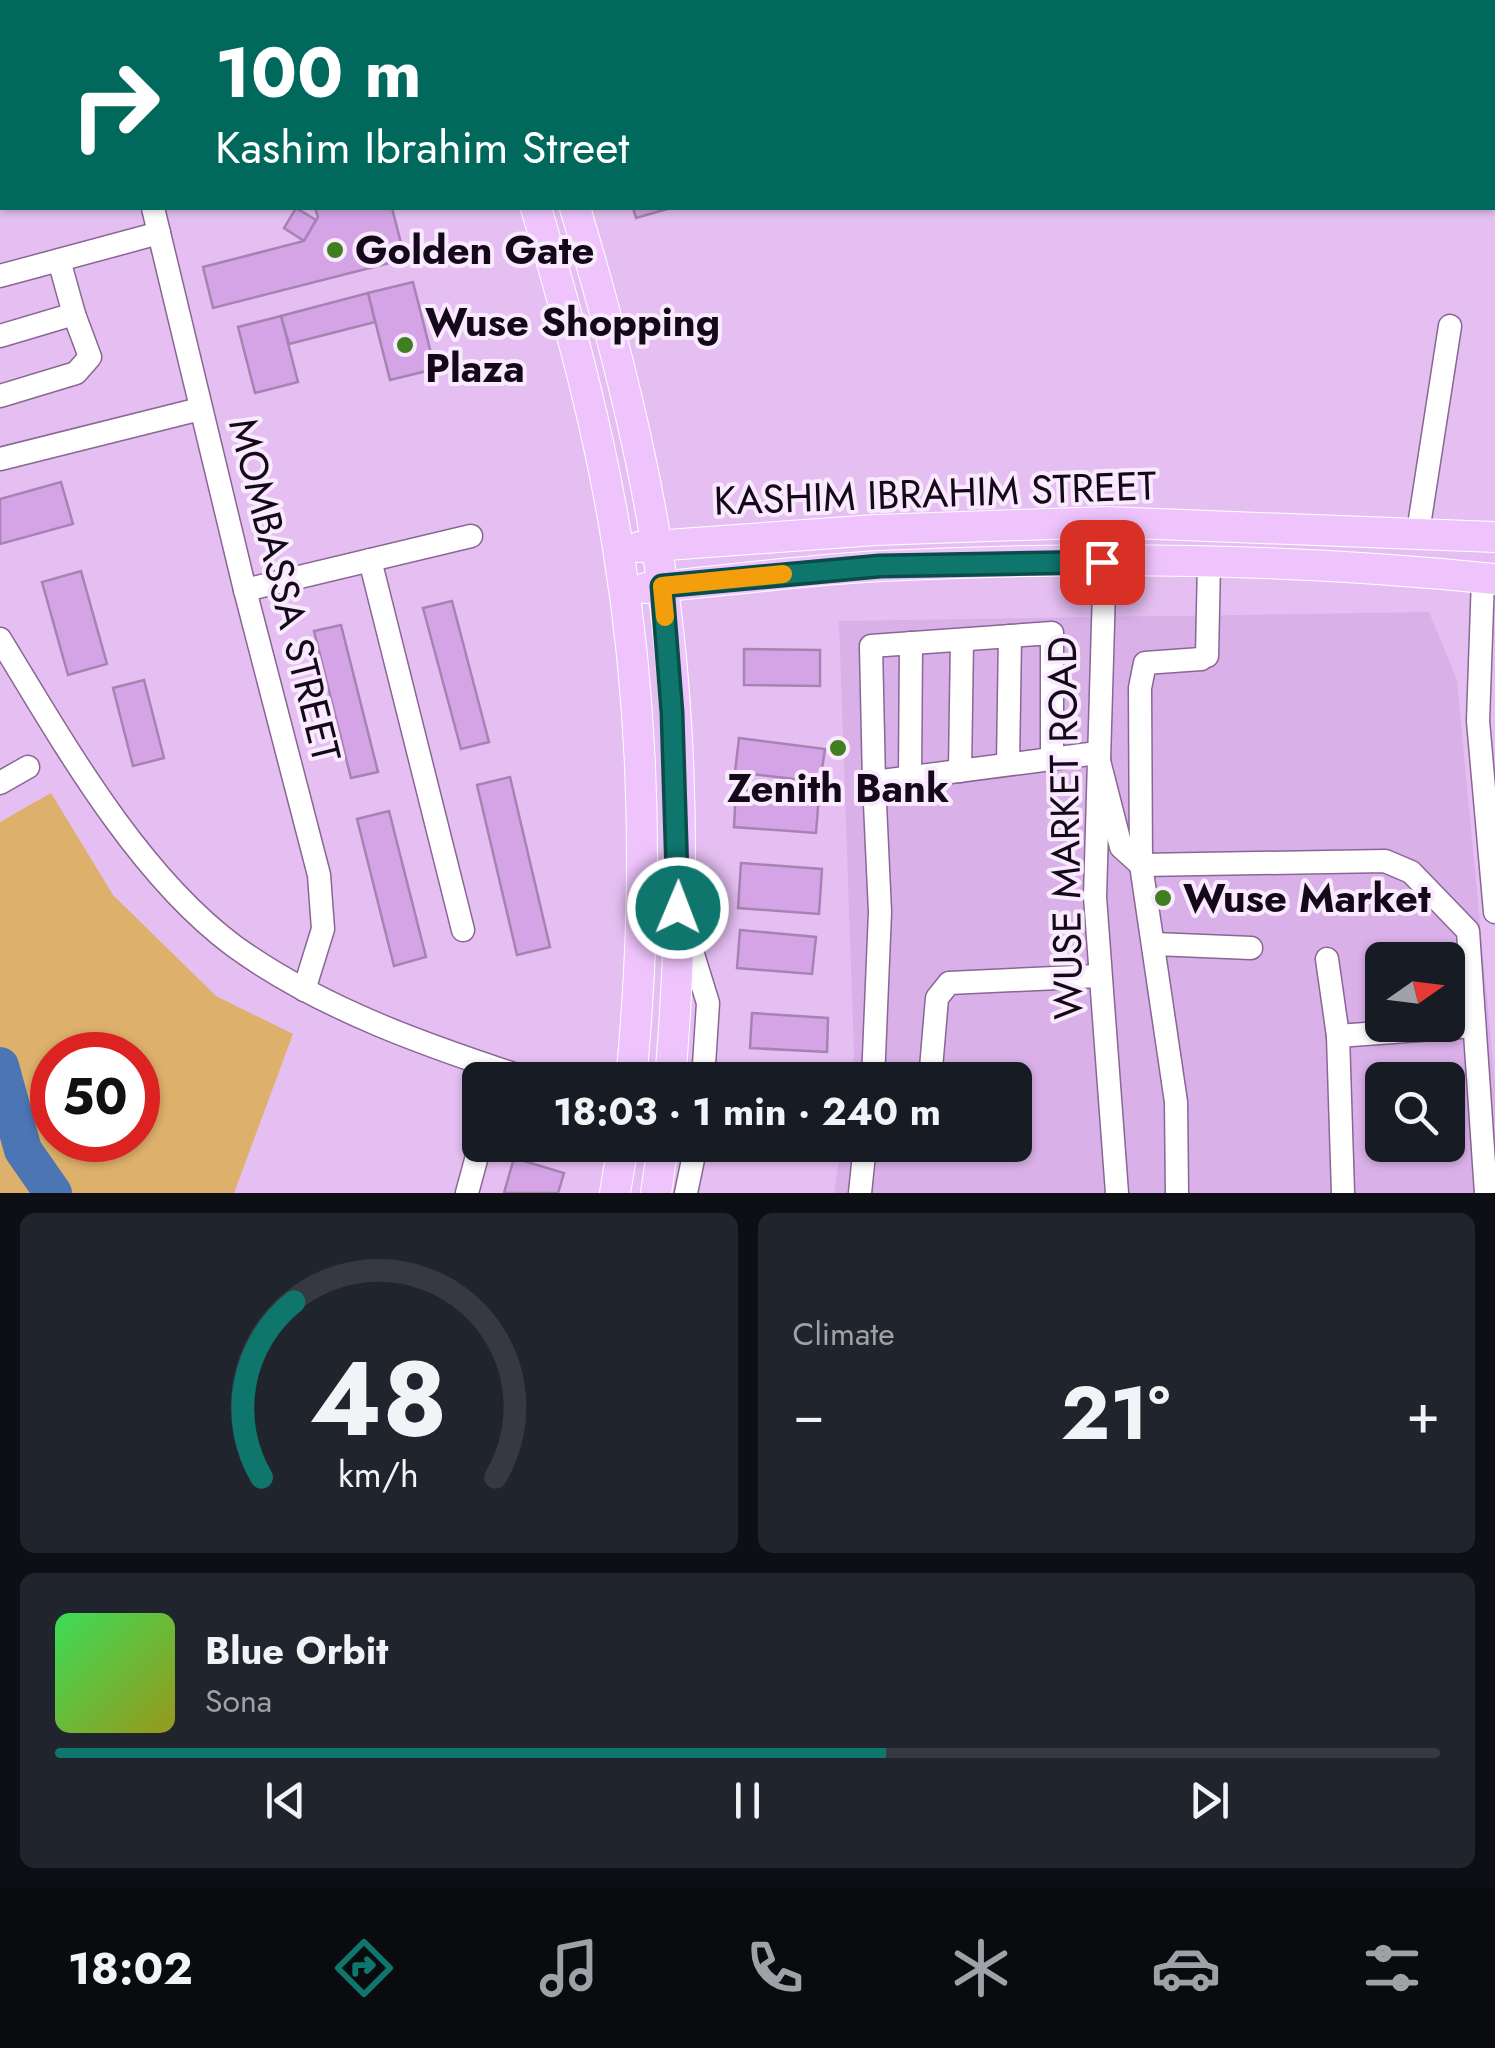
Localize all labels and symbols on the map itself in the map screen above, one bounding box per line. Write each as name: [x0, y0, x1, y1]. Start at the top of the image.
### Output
place label: Golden Gate: [355, 221, 594, 279]
marker: Golden Gate: [324, 239, 346, 261]
place label: Wuse Shopping Plaza: [425, 293, 720, 397]
marker: Wuse Shopping Plaza: [394, 334, 416, 356]
street label: MOMBASSA STREET: [214, 412, 356, 768]
street label: KASHIM IBRAHIM STREET: [713, 456, 1158, 530]
pin: [1060, 520, 1145, 605]
street label: WUSE MARKET ROAD: [1033, 636, 1097, 1020]
marker: Zenith Bank: [827, 737, 849, 759]
place label: Zenith Bank: [727, 759, 949, 817]
position arrow: [626, 856, 730, 960]
place label: Wuse Market: [1183, 869, 1431, 927]
marker: Wuse Market: [1152, 887, 1174, 909]
north arrow: [1365, 942, 1465, 1042]
speed limit sign: 50: [30, 1032, 160, 1162]

